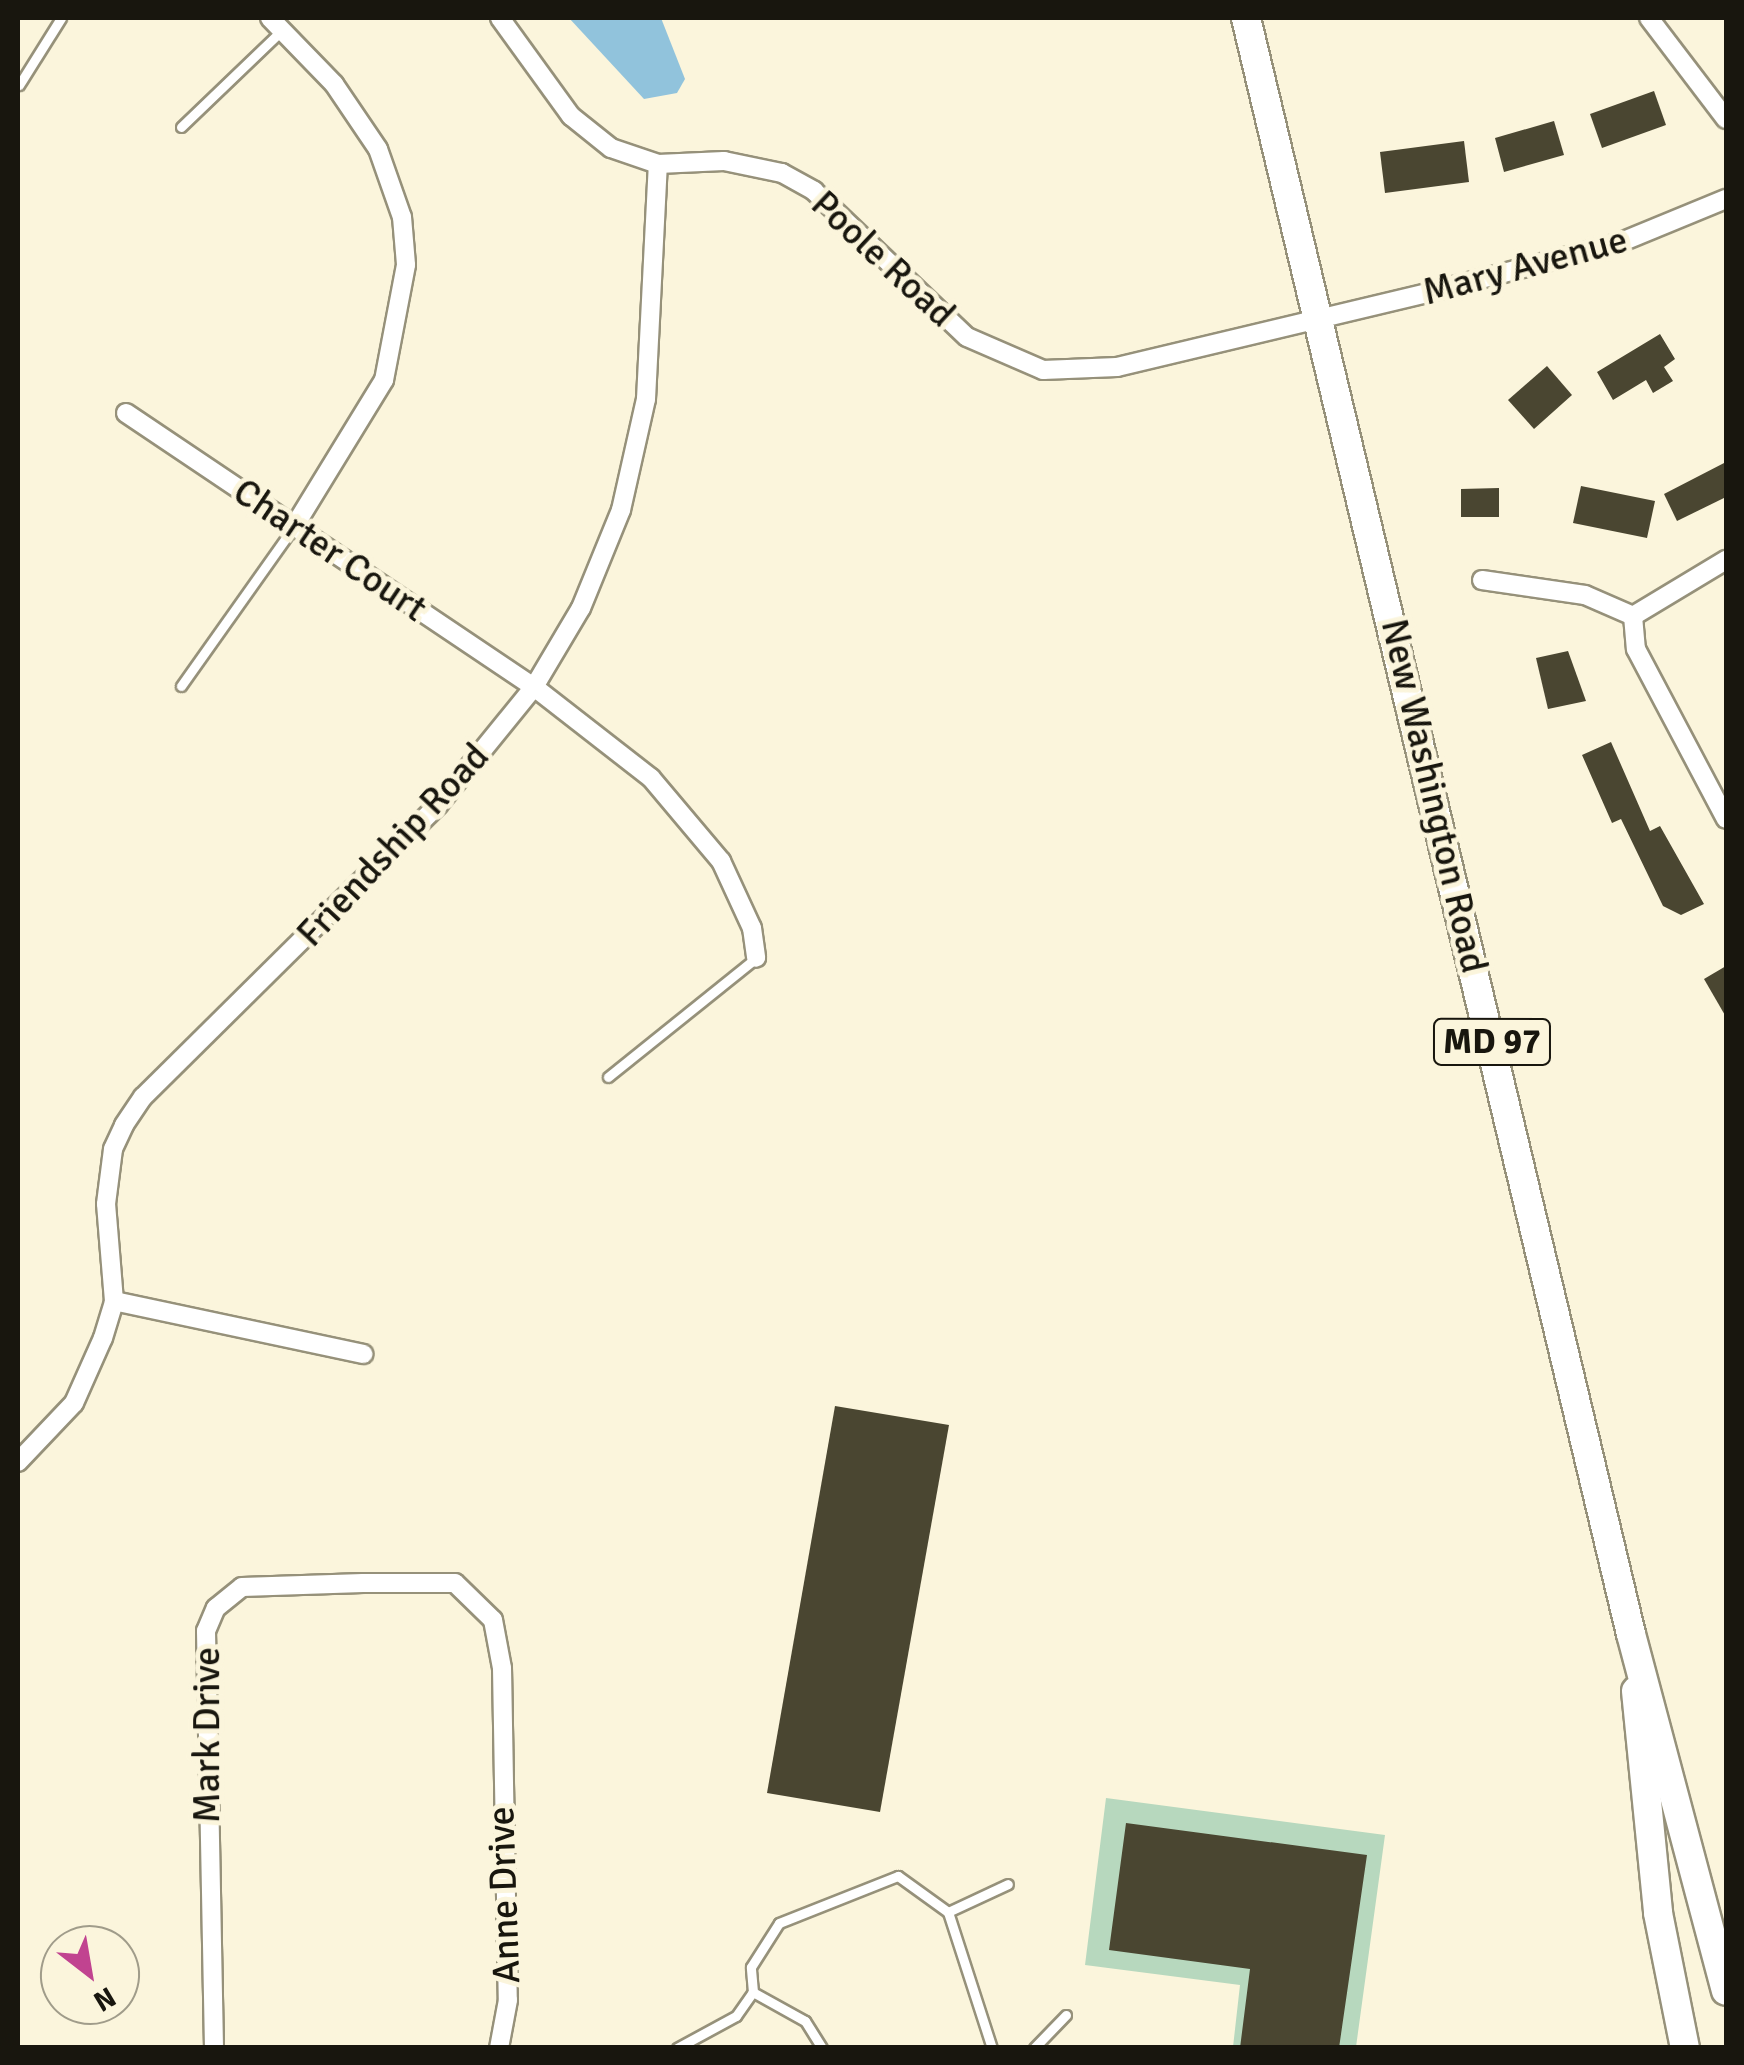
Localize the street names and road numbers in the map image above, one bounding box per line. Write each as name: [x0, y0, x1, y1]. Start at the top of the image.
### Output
street label: Poole Road: [802, 181, 964, 337]
street label: Mary Avenue: [1418, 217, 1632, 315]
street label: Charter Court: [225, 469, 435, 631]
street label: New Washington Road: [1371, 615, 1497, 977]
street label: Friendship Road: [287, 734, 499, 956]
road number: MD 97: [1432, 1012, 1552, 1072]
street label: Mark Drive: [184, 1647, 230, 1823]
street label: Anne Drive: [478, 1806, 530, 1984]

